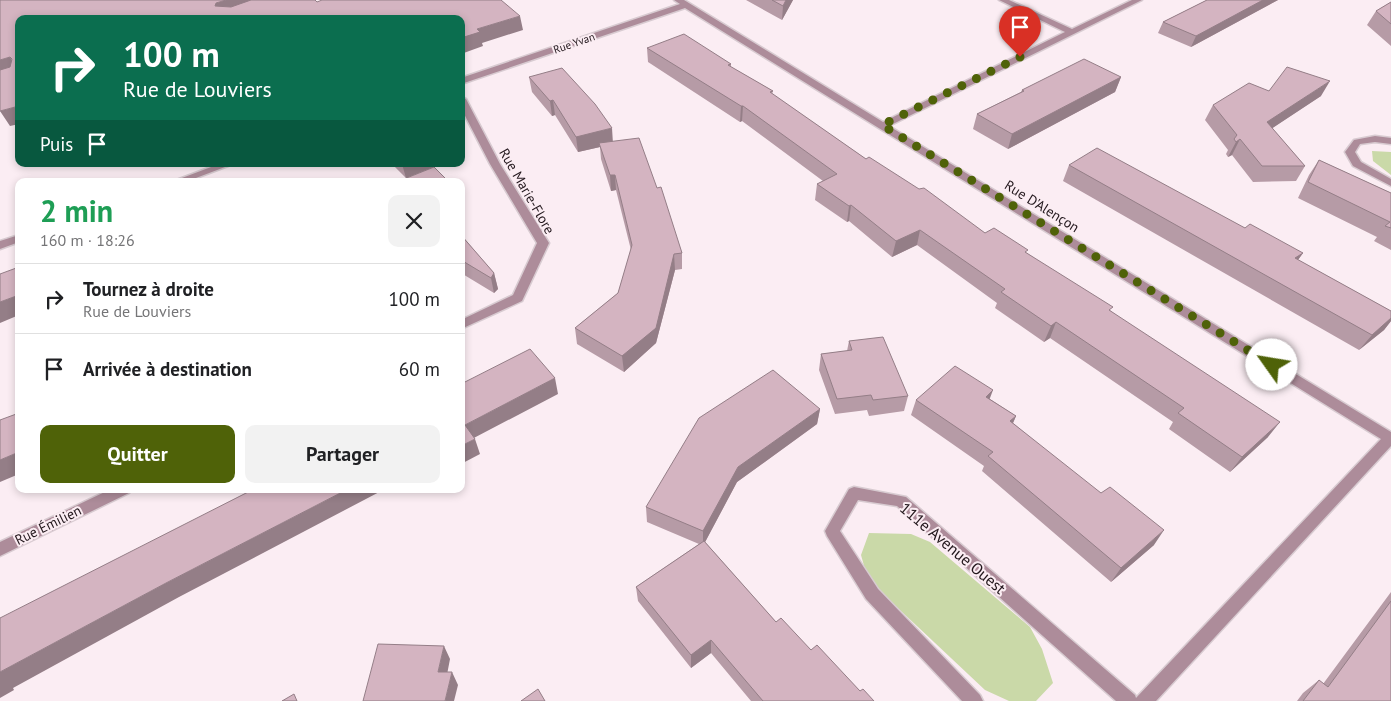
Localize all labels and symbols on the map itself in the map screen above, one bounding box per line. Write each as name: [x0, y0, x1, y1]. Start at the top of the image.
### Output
pin: [999, 6, 1041, 57]
street label: Rue Yvan: [551, 29, 597, 57]
street label: Rue Marie-Flore: [495, 145, 559, 237]
street label: Rue D'Alençon: [1001, 176, 1083, 236]
position arrow: [1245, 338, 1297, 390]
street label: 111e Avenue Ouest: [896, 498, 1010, 598]
street label: Rue Émilien: [12, 501, 84, 549]

